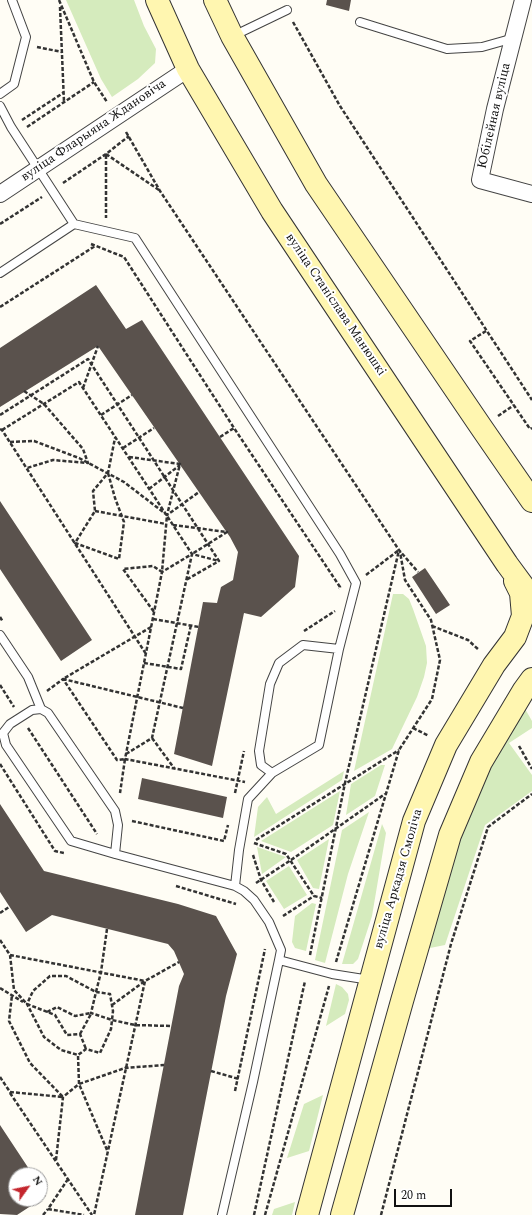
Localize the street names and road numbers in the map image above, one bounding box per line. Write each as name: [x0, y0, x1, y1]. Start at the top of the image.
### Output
street label: Юбілейная вуліца: [475, 62, 515, 170]
street label: вуліца Фларыяна Ждановіча: [18, 77, 170, 185]
street label: вуліца Станіслава Манюшкі: [281, 231, 389, 379]
street label: вуліца Аркадзя Смоліча: [372, 807, 426, 951]

